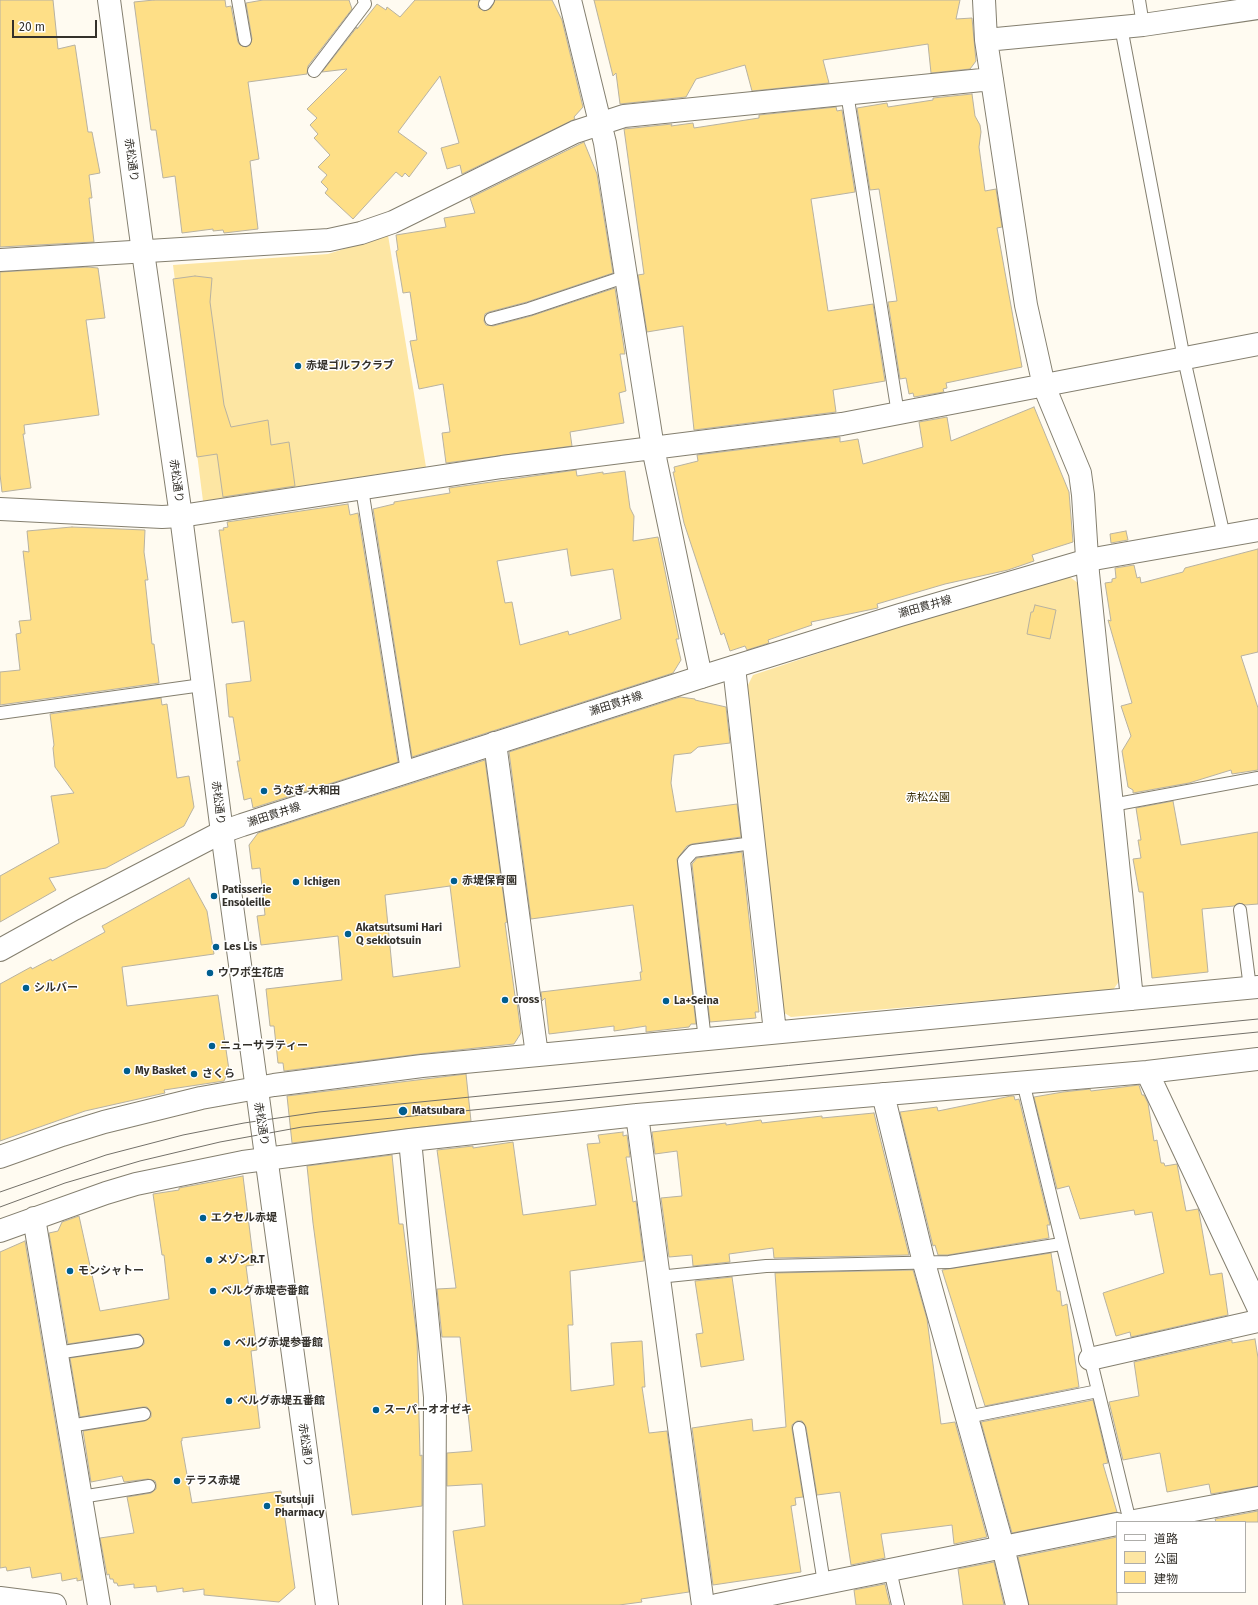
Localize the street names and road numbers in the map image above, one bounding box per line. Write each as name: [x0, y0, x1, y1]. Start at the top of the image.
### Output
street label: 赤松通り: [121, 137, 141, 183]
street label: 赤松通り: [166, 458, 186, 504]
street label: 瀬田貫井線: [897, 593, 953, 621]
street label: 瀬田貫井線: [588, 689, 644, 719]
street label: 赤松通り: [209, 780, 227, 826]
street label: 瀬田貫井線: [246, 800, 302, 830]
street label: 赤松通り: [251, 1101, 271, 1147]
street label: 赤松通り: [295, 1422, 315, 1468]

